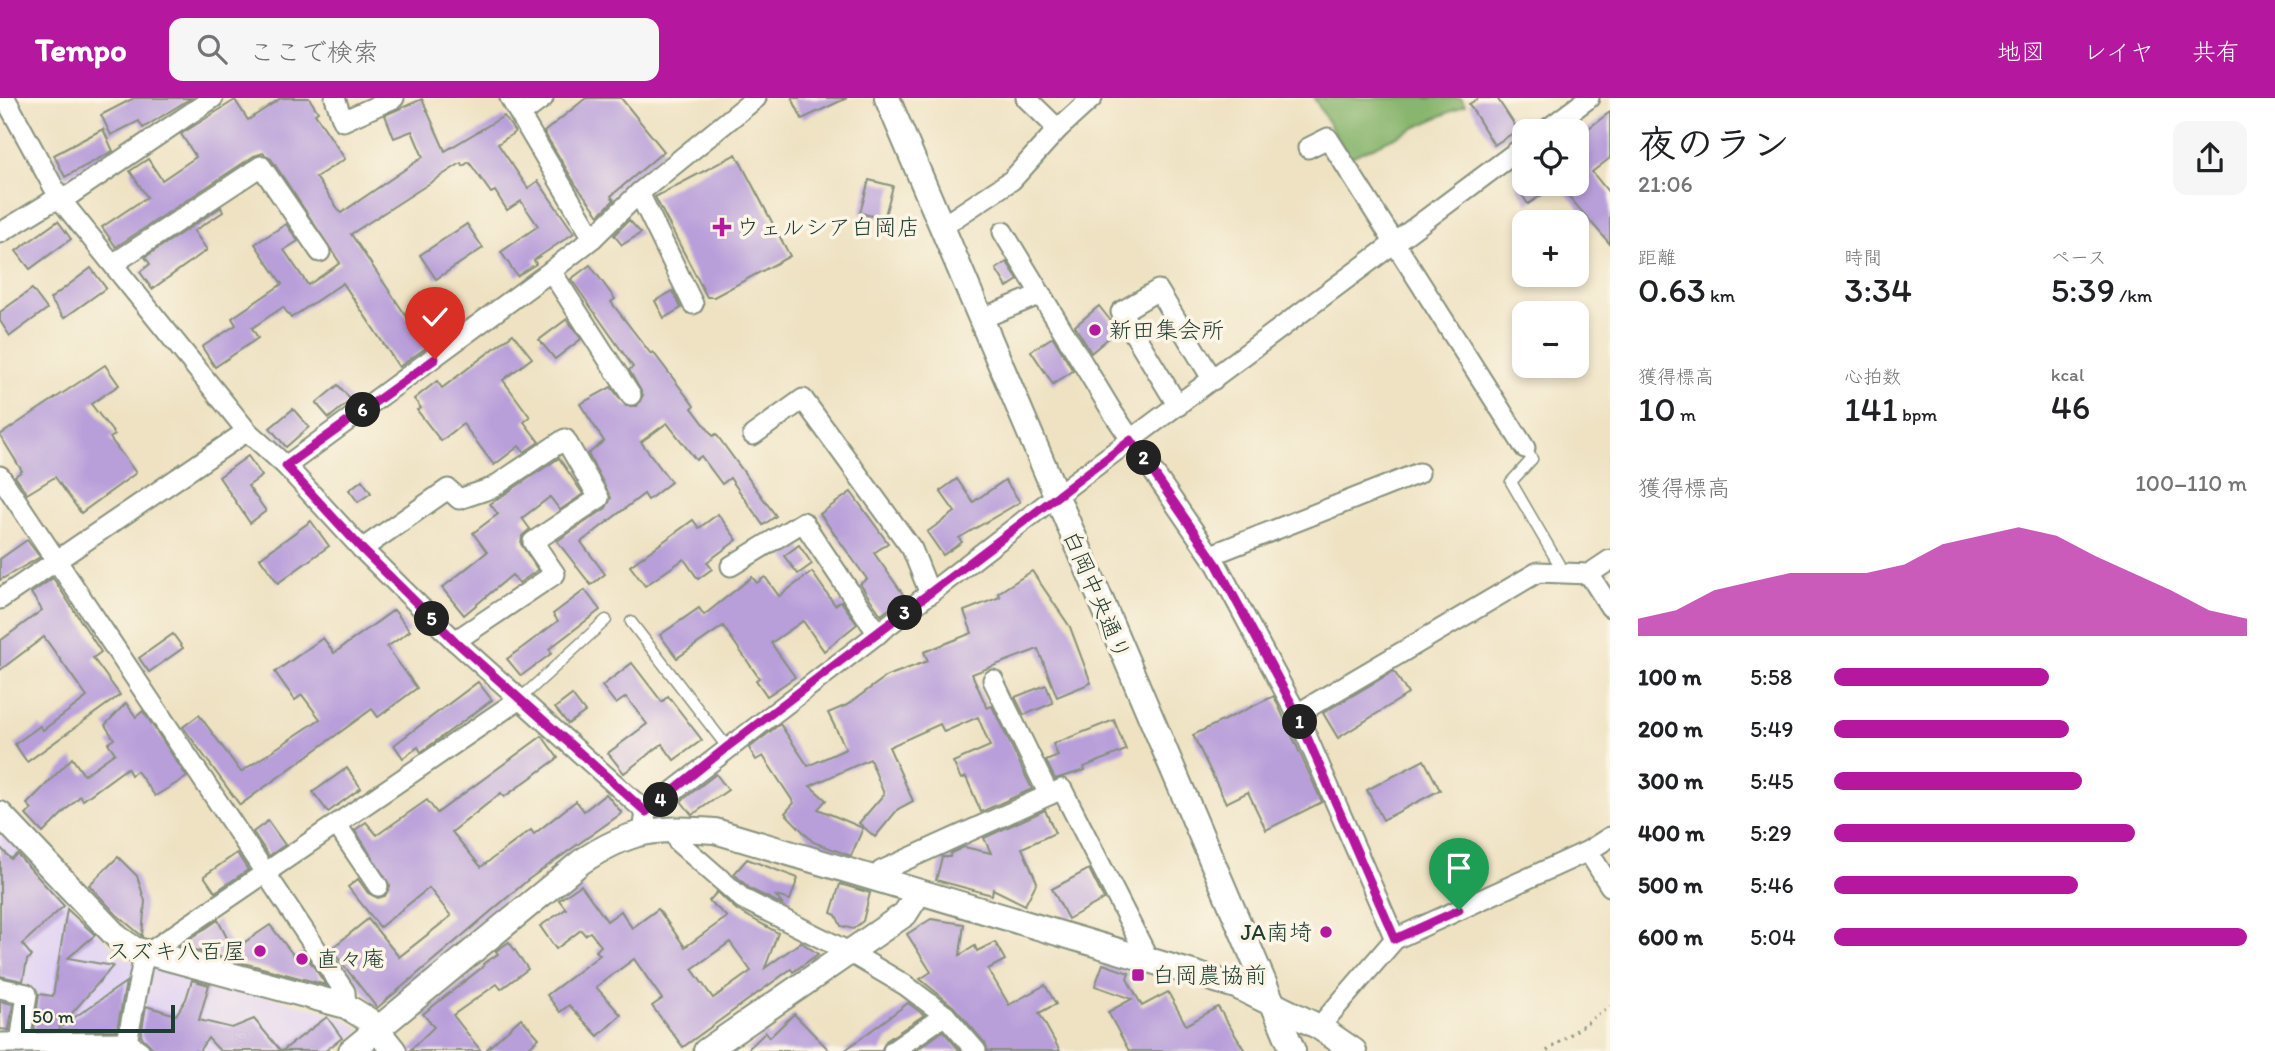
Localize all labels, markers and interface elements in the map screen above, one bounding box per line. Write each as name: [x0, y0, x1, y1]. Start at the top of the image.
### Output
search box: [169, 18, 659, 81]
text: Tempo: [35, 30, 127, 69]
icon: search: [193, 30, 231, 68]
text: ここで検索: [249, 36, 379, 68]
text: 地図: [1997, 37, 2045, 66]
text: レイヤ: [2083, 37, 2154, 66]
text: 共有: [2192, 37, 2240, 66]
map controls: [1512, 119, 1589, 378]
button: locate: [1512, 119, 1589, 196]
text: 夜のラン: [1638, 121, 1790, 167]
button: share: [2173, 121, 2247, 195]
text: 21:06: [1638, 170, 1693, 198]
button: +: [1512, 210, 1589, 287]
place label: ウェルシア白岡店: [736, 213, 920, 241]
marker: ウェルシア白岡店: [714, 219, 730, 235]
text: 距離: [1638, 246, 1676, 269]
text: 時間: [1844, 246, 1882, 269]
text: ペース: [2051, 246, 2107, 269]
text: 0.63: [1638, 269, 1706, 311]
text: 3:34: [1844, 269, 1912, 311]
text: 5:39: [2051, 269, 2115, 311]
text: km: [1706, 284, 1735, 307]
text: /km: [2115, 284, 2152, 307]
pin: [405, 287, 465, 359]
icon: check: [416, 298, 454, 336]
button: −: [1512, 301, 1589, 378]
place label: 新田集会所: [1109, 316, 1224, 344]
marker: 新田集会所: [1087, 322, 1103, 338]
text: kcal: [2051, 363, 2084, 386]
text: 獲得標高: [1638, 365, 1714, 388]
text: 心拍数: [1844, 365, 1901, 388]
text: 46: [2051, 386, 2090, 428]
text: 10: [1638, 388, 1676, 430]
text: 141: [1844, 388, 1898, 430]
pin: 6: [346, 392, 380, 428]
text: 6: [357, 398, 368, 421]
text: m: [1676, 403, 1696, 426]
text: bpm: [1898, 403, 1937, 426]
pin: 2: [1126, 440, 1162, 476]
text: 2: [1139, 446, 1149, 469]
text: 100–110 m: [2135, 469, 2247, 497]
text: 獲得標高: [1638, 474, 1730, 502]
street label: 白岡中央通り: [1057, 526, 1137, 664]
pin: 3: [888, 596, 922, 630]
text: 3: [899, 601, 910, 624]
pin: 5: [414, 602, 450, 636]
text: 5: [427, 607, 436, 630]
text: 100 m: [1638, 663, 1702, 691]
text: 5:58: [1750, 663, 1792, 691]
pin: 1: [1282, 704, 1318, 740]
text: 1: [1295, 710, 1304, 733]
text: 200 m: [1638, 715, 1703, 743]
text: 5:49: [1750, 715, 1794, 743]
text: 300 m: [1638, 767, 1703, 795]
text: 5:45: [1750, 767, 1794, 795]
pin: 4: [644, 782, 678, 818]
text: 4: [655, 788, 666, 811]
text: 400 m: [1638, 819, 1705, 847]
text: 5:29: [1750, 819, 1792, 847]
pin: [1429, 838, 1489, 910]
icon: arrive: [1440, 849, 1478, 887]
text: 500 m: [1638, 871, 1703, 899]
text: 5:46: [1750, 871, 1794, 899]
place label: JA南埼: [1240, 918, 1312, 946]
text: 600 m: [1638, 923, 1703, 951]
text: 5:04: [1750, 923, 1796, 951]
marker: JA南埼: [1318, 924, 1334, 940]
place label: スズキ八百屋: [107, 937, 246, 965]
marker: スズキ八百屋: [252, 943, 268, 959]
place label: 直々庵: [316, 945, 385, 973]
marker: 直々庵: [294, 951, 310, 967]
place label: 白岡農協前: [1152, 961, 1267, 989]
marker: 白岡農協前: [1130, 967, 1146, 983]
scale bar: [21, 1002, 175, 1034]
text: 50 m: [32, 1005, 74, 1028]

